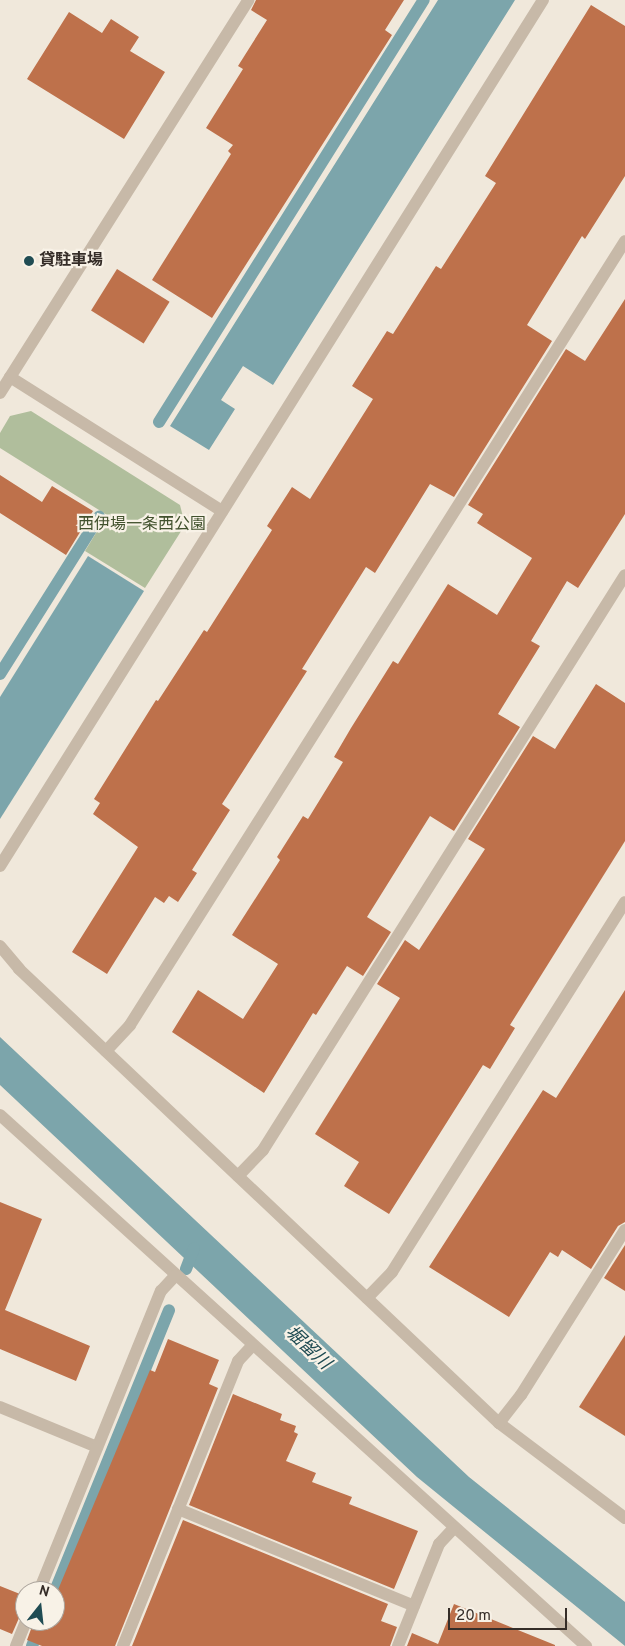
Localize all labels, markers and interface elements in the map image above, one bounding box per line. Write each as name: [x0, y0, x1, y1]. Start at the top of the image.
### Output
place label: 貸駐車場: [39, 251, 103, 271]
marker: 貸駐車場: [23, 255, 35, 267]
park label: 西伊場一条西公園: [78, 515, 206, 535]
water label: 堀留川: [280, 1323, 334, 1375]
north arrow: [15, 1581, 65, 1631]
text: N: [37, 1583, 51, 1602]
scale bar: [450, 1598, 569, 1630]
text: 20 m: [456, 1607, 491, 1626]

